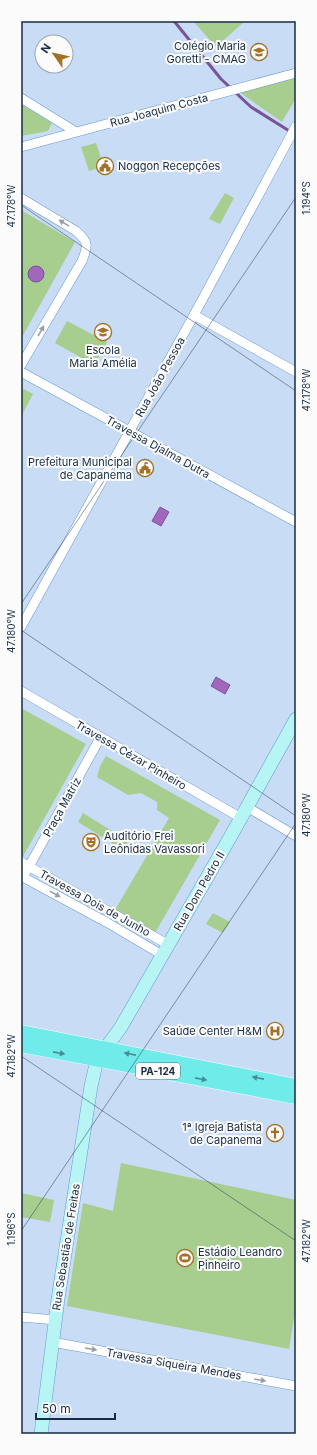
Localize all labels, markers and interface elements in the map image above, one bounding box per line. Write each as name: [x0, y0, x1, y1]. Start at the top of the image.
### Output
north arrow: [34, 34, 74, 74]
place label: Colégio Maria Goretti - CMAG: [167, 39, 246, 66]
text: N: [38, 41, 54, 56]
school or university icon: Colégio Maria Goretti - CMAG: [249, 42, 269, 62]
street label: Rua Joaquim Costa: [108, 90, 210, 130]
public building icon: Noggon Recepções: [95, 156, 115, 176]
place label: Noggon Recepções: [118, 159, 221, 173]
text: 1.194°S: [300, 181, 312, 215]
text: 47.178°W: [5, 184, 17, 227]
one-way arrow: [59, 220, 70, 227]
school or university icon: Escola Maria Amélia: [93, 322, 113, 342]
one-way arrow: [37, 325, 44, 337]
street label: Rua João Pessoa: [132, 334, 188, 420]
place label: Escola Maria Amélia: [69, 343, 137, 370]
text: 47.178°W: [300, 368, 312, 411]
street label: Travessa Djalma Dutra: [104, 413, 212, 481]
place label: Prefeitura Municipal de Capanema: [28, 455, 132, 482]
public building icon: Prefeitura Municipal de Capanema: [135, 458, 155, 478]
text: 47.180°W: [5, 609, 17, 653]
street label: Travessa Cézar Pinheiro: [73, 717, 189, 793]
street label: Praça Matriz: [40, 775, 84, 839]
text: 47.180°W: [300, 793, 312, 837]
place label: Auditório Frei Leônidas Vavassori: [104, 829, 205, 856]
theatre icon: Auditório Frei Leônidas Vavassori: [81, 832, 101, 852]
street label: Rua Dom Pedro II: [170, 849, 228, 933]
street label: Travessa Dois de Junho: [37, 867, 153, 940]
one-way arrow: [49, 891, 61, 898]
hospital icon: Saúde Center H&M: [265, 1021, 285, 1041]
place label: Saúde Center H&M: [163, 1024, 262, 1038]
text: 47.182°W: [5, 1034, 17, 1078]
one-way arrow: [53, 1050, 65, 1056]
one-way arrow: [124, 1050, 136, 1056]
road number: PA-124: [136, 1063, 180, 1079]
one-way arrow: [252, 1075, 264, 1081]
one-way arrow: [195, 1077, 207, 1083]
place label: 1ª Igreja Batista de Capanema: [182, 1120, 262, 1147]
church icon: 1ª Igreja Batista de Capanema: [265, 1123, 285, 1143]
street label: Rua Sebastião de Freitas: [49, 1182, 83, 1311]
text: 1.196°S: [5, 1212, 17, 1246]
text: 47.182°W: [300, 1219, 312, 1263]
place label: Estádio Leandro Pinheiro: [198, 1245, 282, 1272]
sports icon: Estádio Leandro Pinheiro: [175, 1248, 195, 1268]
street label: Travessa Siqueira Mendes: [105, 1345, 243, 1383]
one-way arrow: [85, 1346, 97, 1352]
one-way arrow: [254, 1377, 266, 1383]
scale bar: [36, 1395, 115, 1421]
text: 50 m: [42, 1401, 71, 1416]

